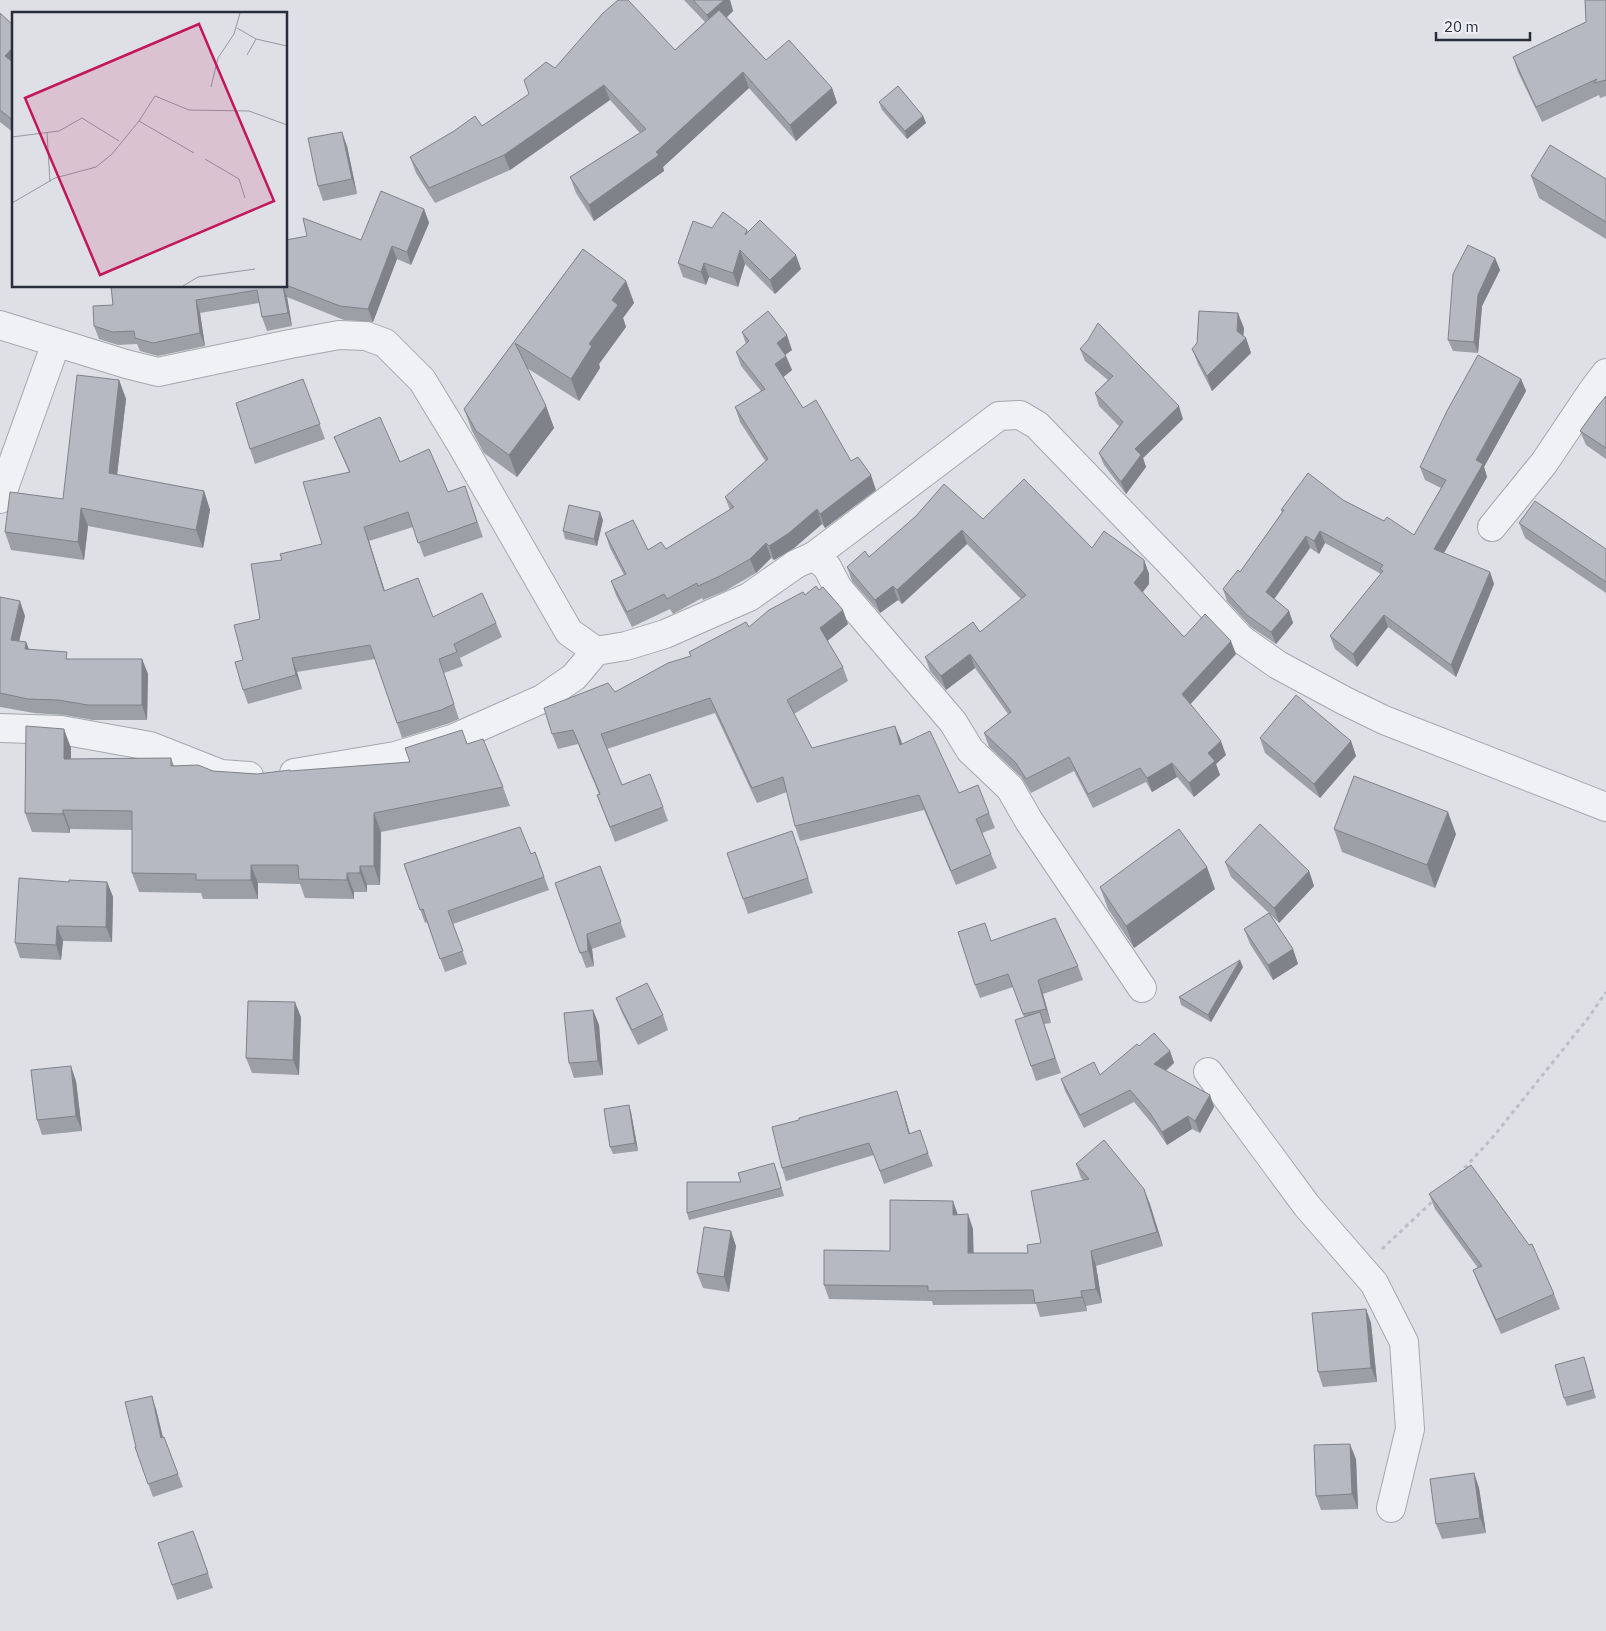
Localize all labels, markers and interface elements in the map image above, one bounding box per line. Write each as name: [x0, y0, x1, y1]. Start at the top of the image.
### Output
scale bar: [1436, 10, 1530, 42]
inset map: [12, 12, 288, 288]
text: 20 m: [1444, 17, 1479, 36]

